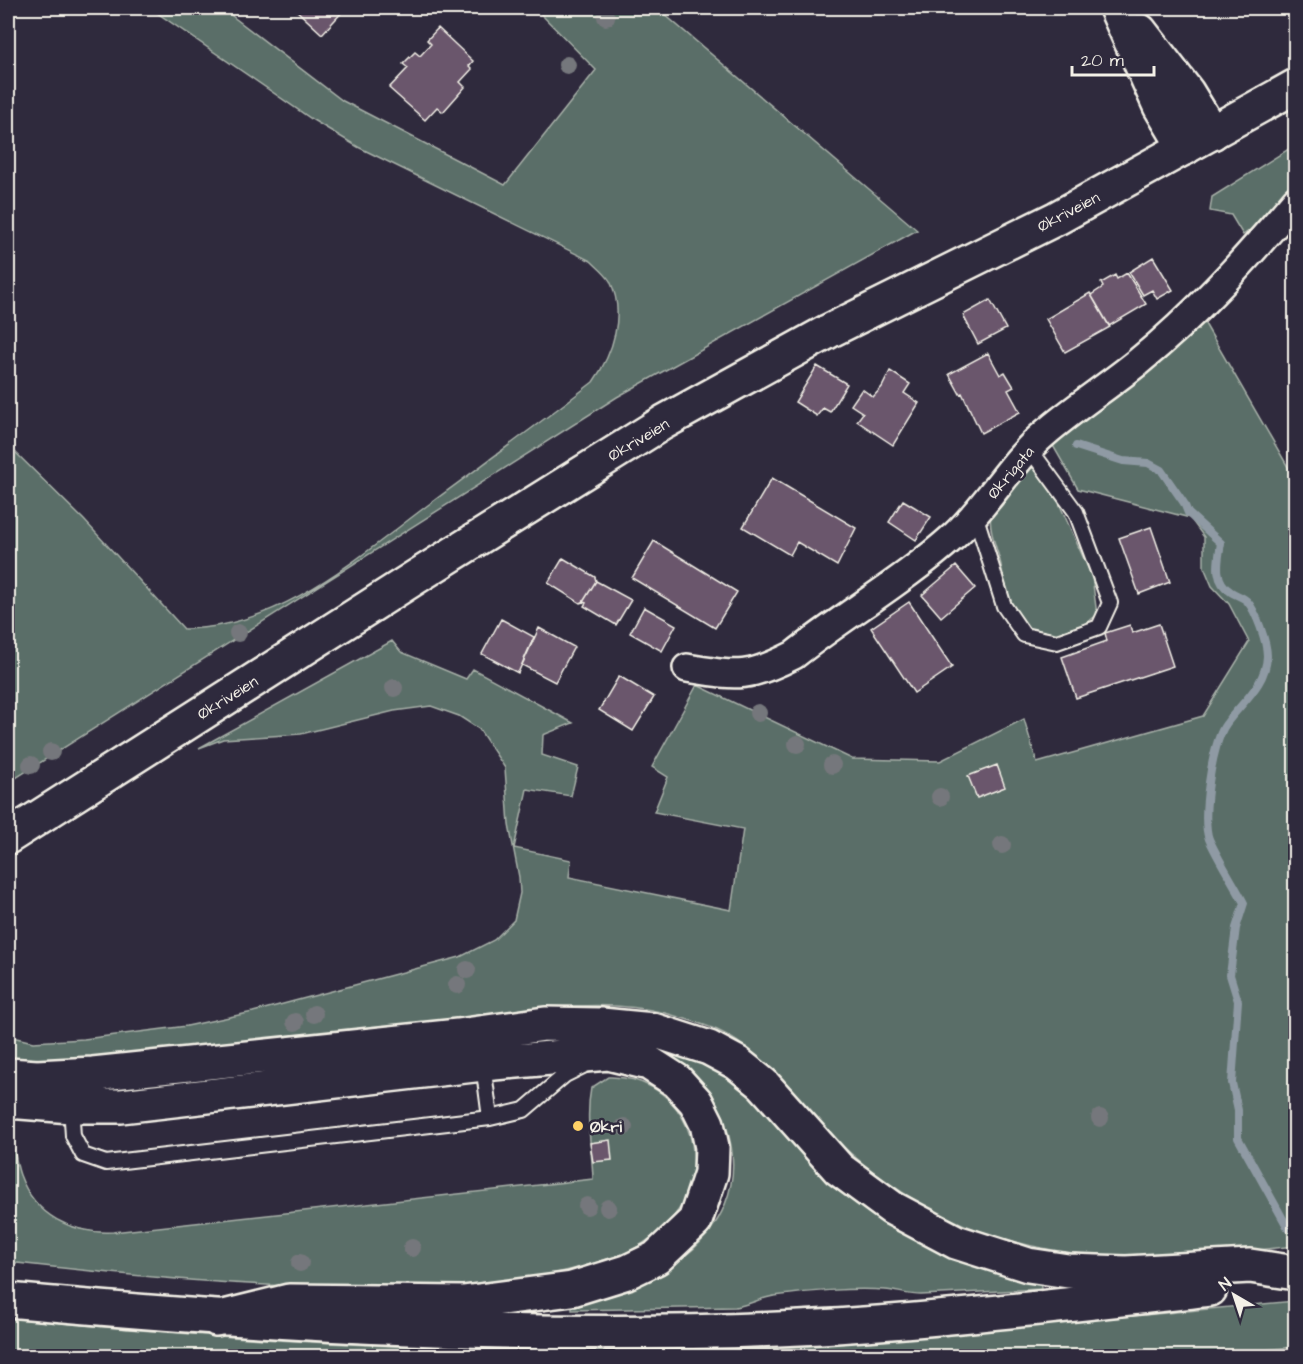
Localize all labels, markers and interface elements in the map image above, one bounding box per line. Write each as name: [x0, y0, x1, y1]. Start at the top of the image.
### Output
scale bar: [1072, 39, 1154, 77]
text: 20 m: [1081, 48, 1124, 73]
street label: Økriveien: [1033, 186, 1104, 238]
street label: Økriveien: [604, 413, 673, 467]
street label: Økrigata: [982, 442, 1040, 504]
street label: Økriveien: [193, 671, 262, 725]
place label: Økri: [590, 1116, 622, 1138]
marker: Økri: [571, 1119, 585, 1133]
north arrow: [1204, 1265, 1264, 1325]
text: N: [1214, 1272, 1236, 1296]

